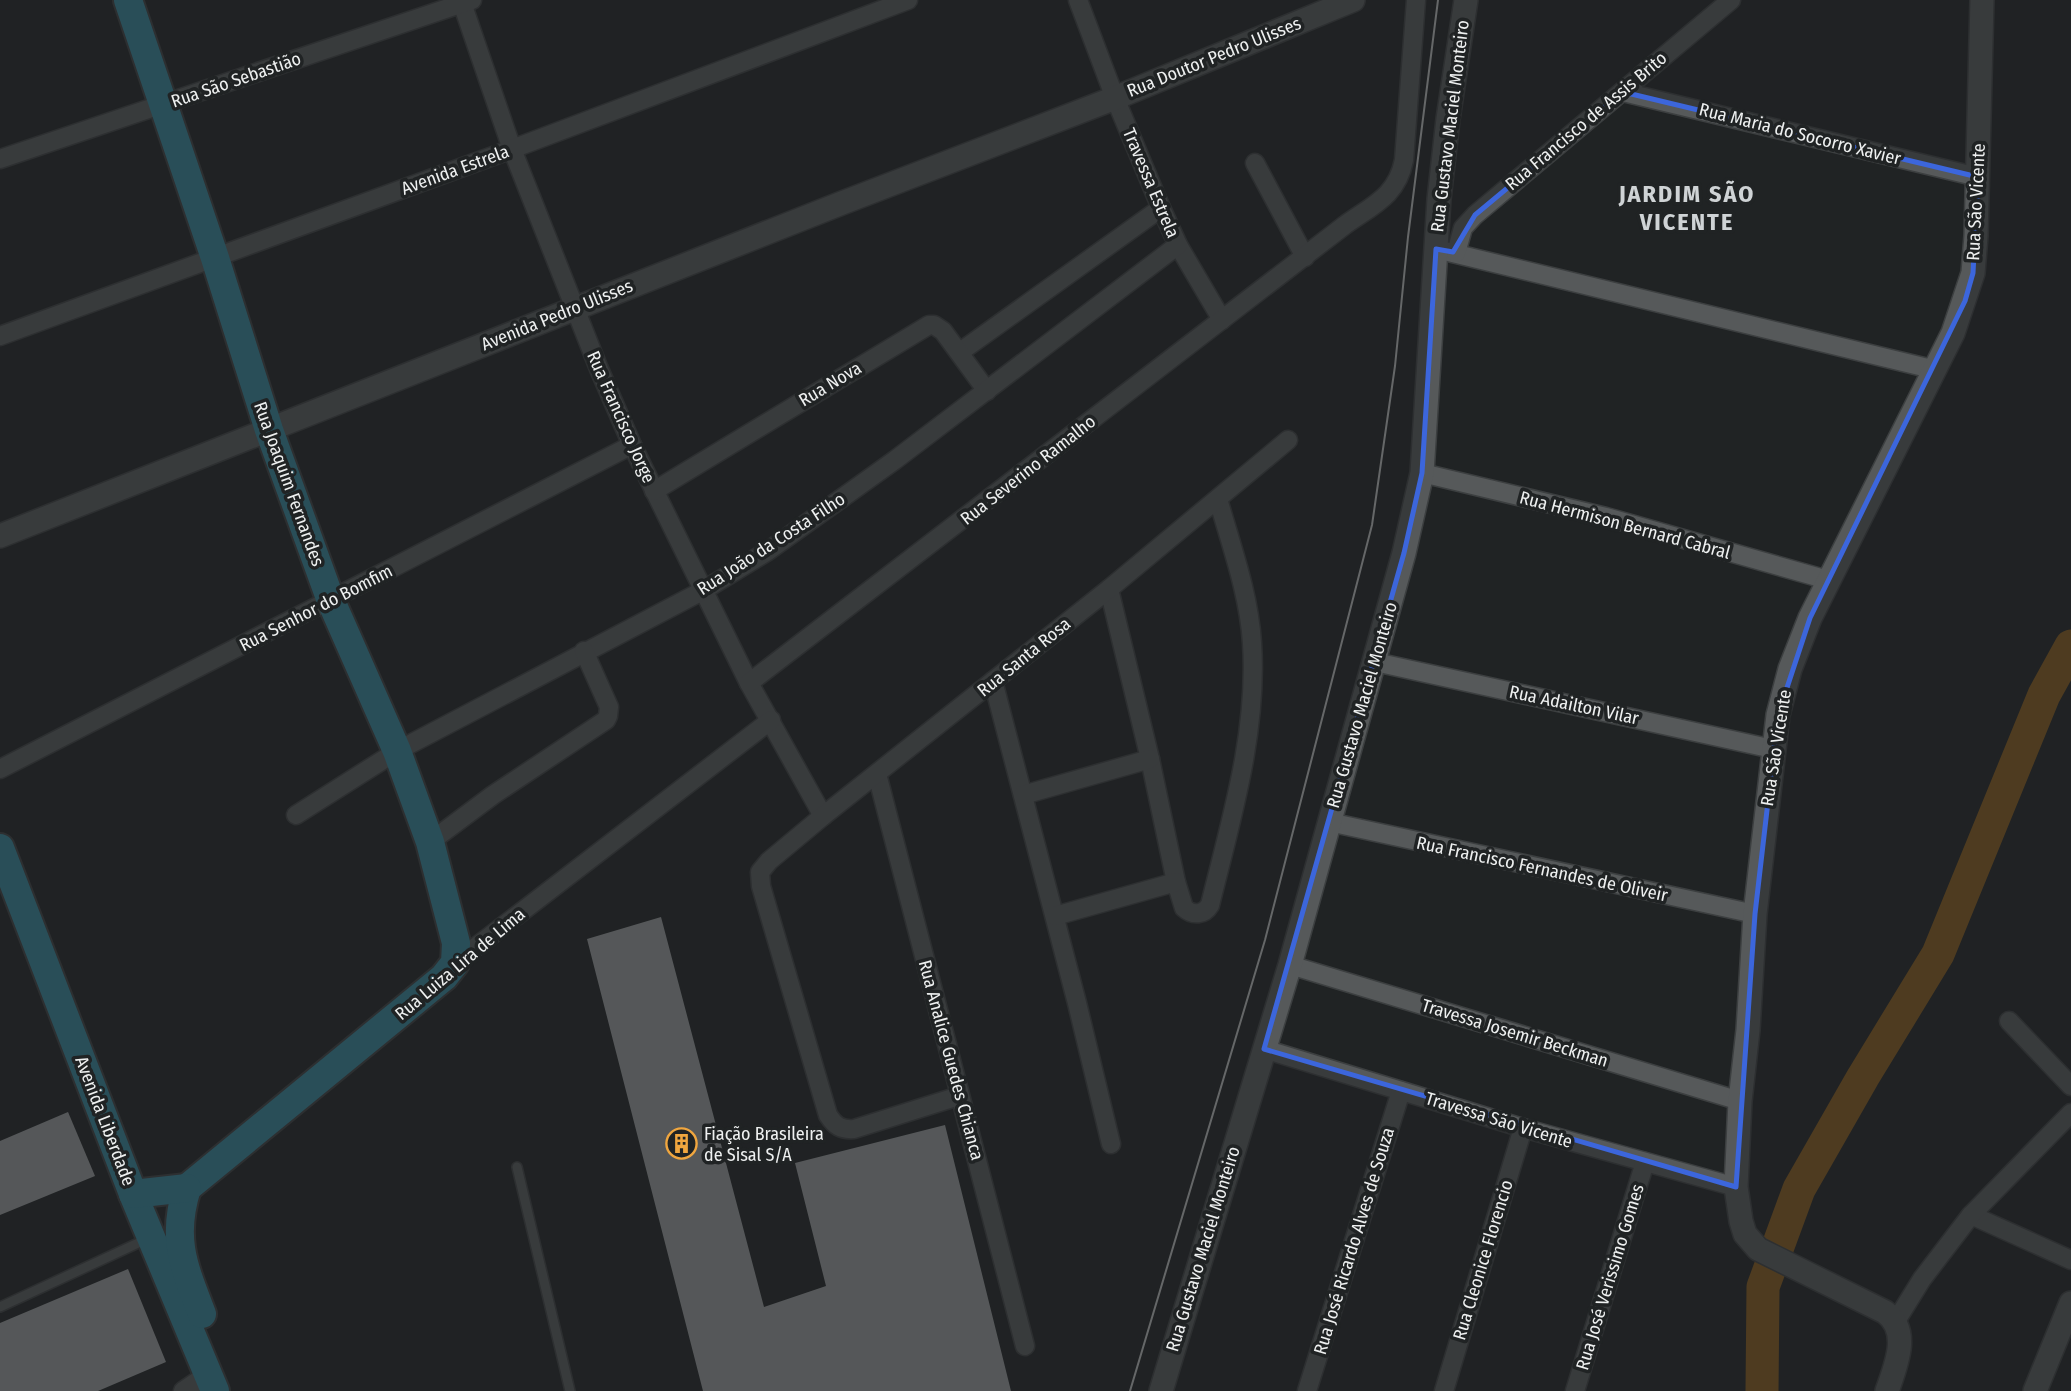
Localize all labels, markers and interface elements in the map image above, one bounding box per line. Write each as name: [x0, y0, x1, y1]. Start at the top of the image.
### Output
street label: Rua Doutor Pedro Ulisses: [1124, 12, 1305, 102]
street label: Rua Gustavo Maciel Monteiro: [1426, 19, 1474, 233]
street label: Rua São Sebastião: [168, 47, 304, 113]
street label: Rua Francisco de Assis Brito: [1501, 47, 1671, 195]
street label: Rua Maria do Socorro Xavier: [1697, 98, 1904, 170]
street label: Travessa Estrela: [1118, 125, 1184, 241]
street label: Avenida Estrela: [398, 140, 512, 200]
street label: Rua São Vicente: [1962, 143, 1990, 261]
district label: JARDIM SÃO VICENTE: [1618, 180, 1755, 236]
street label: Avenida Pedro Ulisses: [478, 274, 636, 355]
street label: Rua Francisco Jorge: [582, 348, 660, 486]
street label: Rua Nova: [795, 357, 865, 411]
street label: Rua Joaquim Fernandes: [249, 399, 329, 570]
street label: Rua Severino Ramalho: [956, 410, 1100, 530]
street label: Rua Hermison Bernard Cabral: [1517, 486, 1733, 564]
street label: Rua João da Costa Filho: [693, 488, 849, 600]
street label: Rua Senhor do Bomfim: [236, 560, 396, 656]
street label: Rua Gustavo Maciel Monteiro: [1322, 599, 1402, 811]
street label: Rua Santa Rosa: [973, 613, 1075, 701]
street label: Rua Adailton Vilar: [1507, 681, 1641, 730]
street label: Rua São Vicente: [1756, 688, 1796, 808]
street label: Rua Francisco Fernandes de Oliveir: [1414, 832, 1670, 907]
street label: Rua Luiza Lira de Lima: [390, 903, 530, 1025]
street label: Rua Analice Guedes Chianca: [914, 957, 988, 1163]
street label: Travessa Josemir Beckman: [1419, 994, 1611, 1072]
street label: Avenida Liberdade: [70, 1053, 140, 1189]
street label: Travessa São Vicente: [1423, 1087, 1575, 1153]
place label: Fiação Brasileira de Sisal S/A: [704, 1123, 824, 1166]
street label: Rua José Ricardo Alves de Souza: [1309, 1125, 1399, 1357]
building icon: Fiação Brasileira de Sisal S/A: [664, 1127, 698, 1161]
street label: Rua Gustavo Maciel Monteiro: [1161, 1144, 1245, 1354]
street label: Rua Cleonice Florencio: [1448, 1177, 1518, 1343]
street label: Rua José Verissimo Gomes: [1571, 1181, 1649, 1373]

